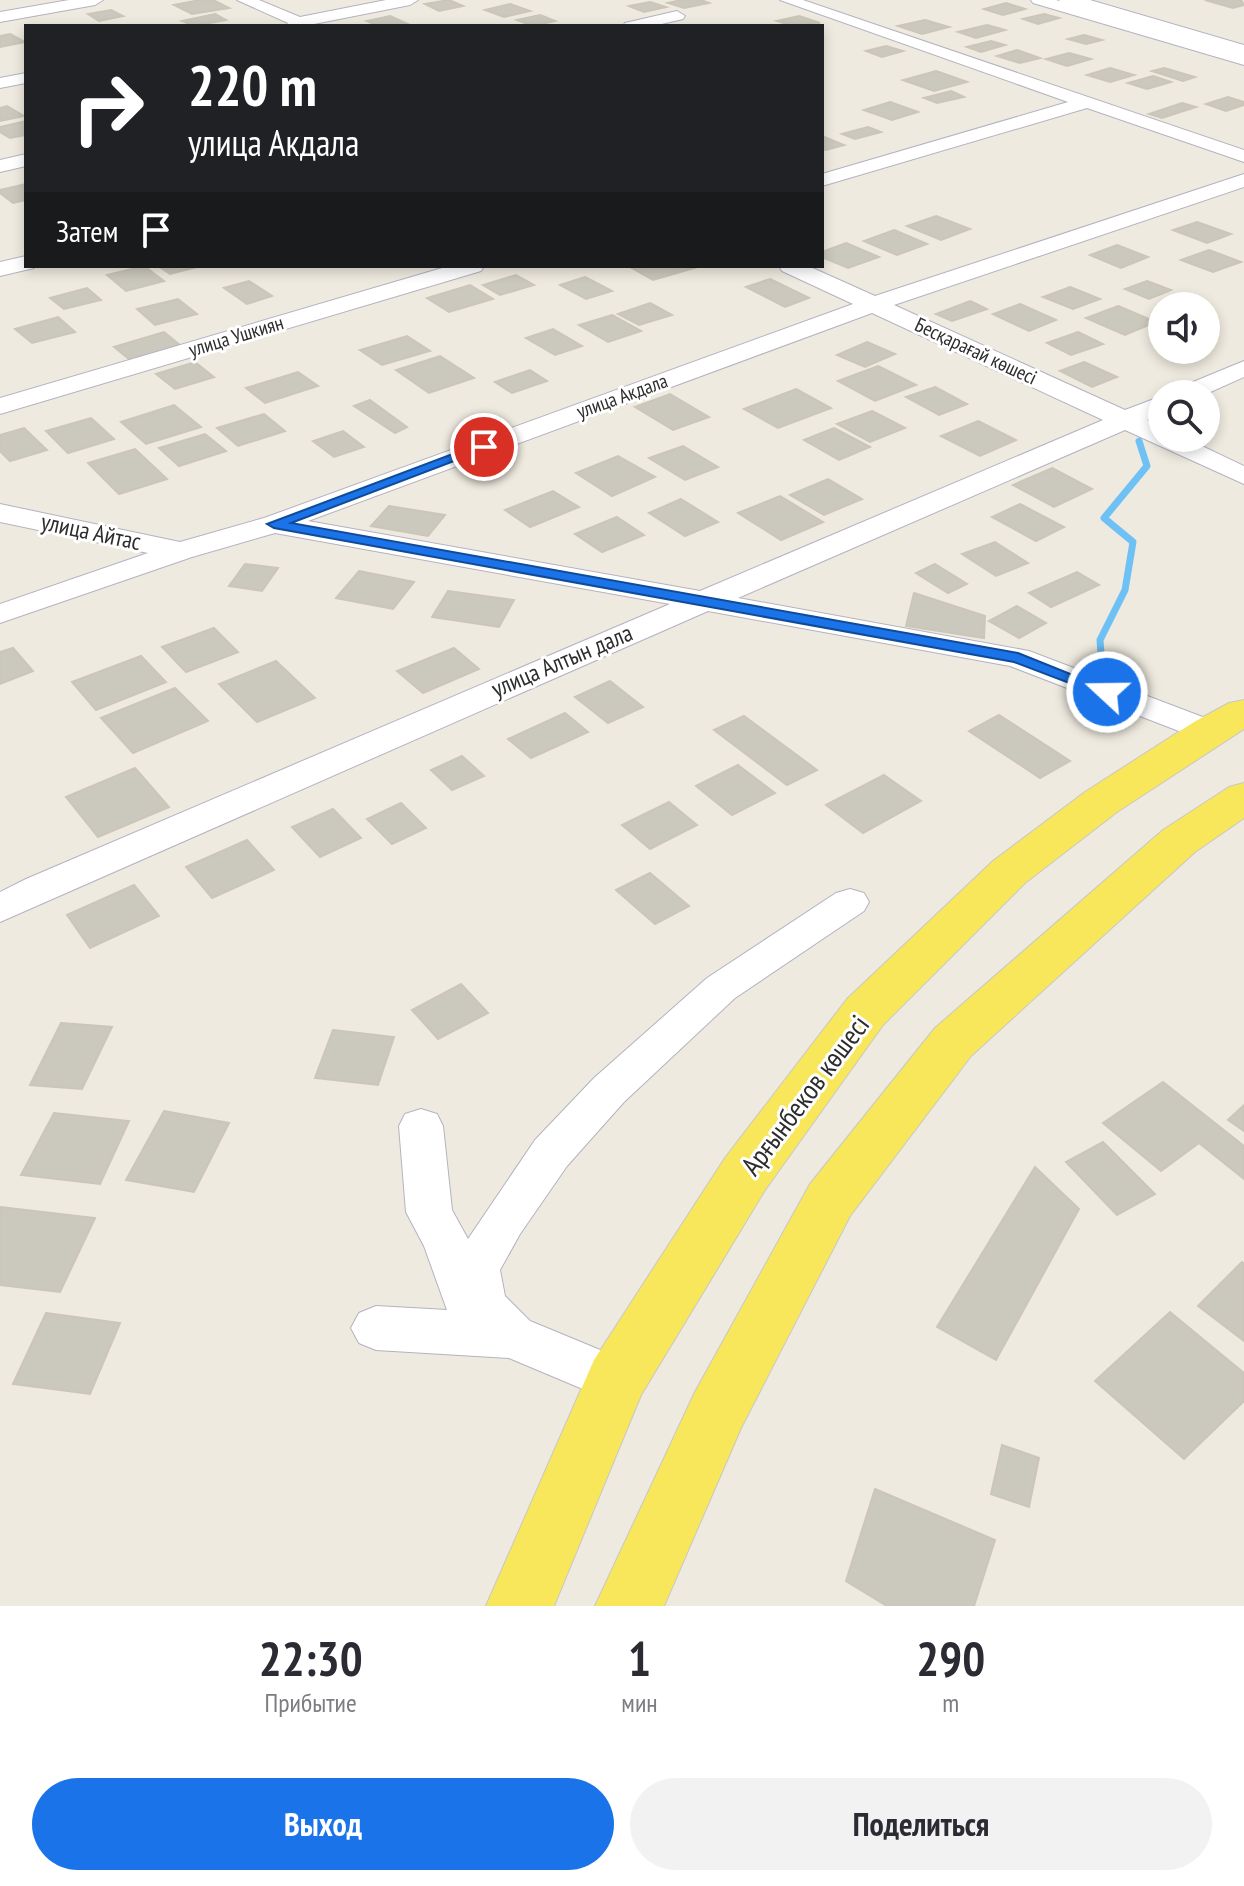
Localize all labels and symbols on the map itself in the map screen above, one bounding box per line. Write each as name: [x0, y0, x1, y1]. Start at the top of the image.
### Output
street label: улица Ушкиян: [185, 309, 287, 363]
street label: Бесқарағай көшесі: [911, 311, 1041, 391]
street label: улица Акдала: [573, 368, 671, 424]
pin: [450, 413, 518, 481]
street label: улица Айтас: [38, 506, 144, 557]
street label: улица Алтын дала: [487, 617, 637, 704]
position arrow: [1065, 650, 1149, 734]
street label: Арғынбеков көшесі: [732, 1007, 877, 1182]

